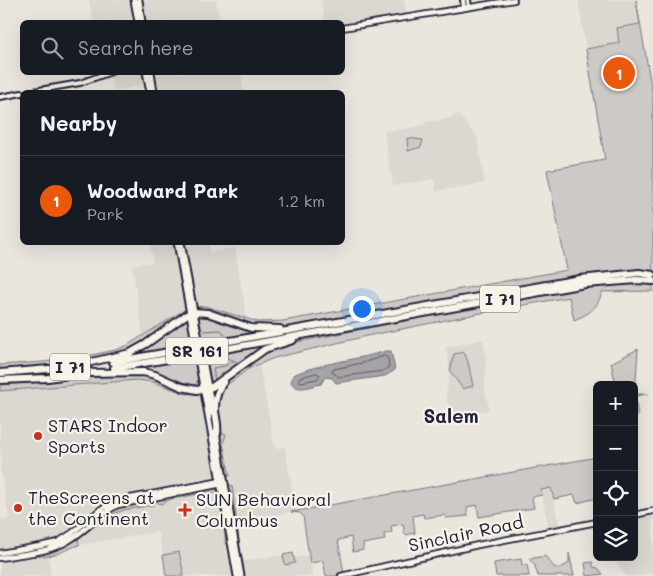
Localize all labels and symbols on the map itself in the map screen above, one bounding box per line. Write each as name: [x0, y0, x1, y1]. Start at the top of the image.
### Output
pin: 1: [603, 54, 635, 92]
road number: I 71: [480, 286, 520, 312]
your location: [349, 296, 375, 322]
road number: SR 161: [166, 338, 228, 364]
road number: I 71: [50, 354, 90, 381]
district label: Salem: [423, 403, 479, 428]
place label: STARS Indoor Sports: [48, 413, 168, 458]
marker: STARS Indoor Sports: [32, 430, 44, 442]
place label: TheScreens at the Continent: [28, 485, 155, 530]
place label: SUN Behavioral Columbus: [196, 487, 331, 532]
marker: TheScreens at the Continent: [12, 502, 24, 514]
marker: SUN Behavioral Columbus: [178, 503, 192, 517]
street label: Sinclair Road: [406, 509, 526, 557]

